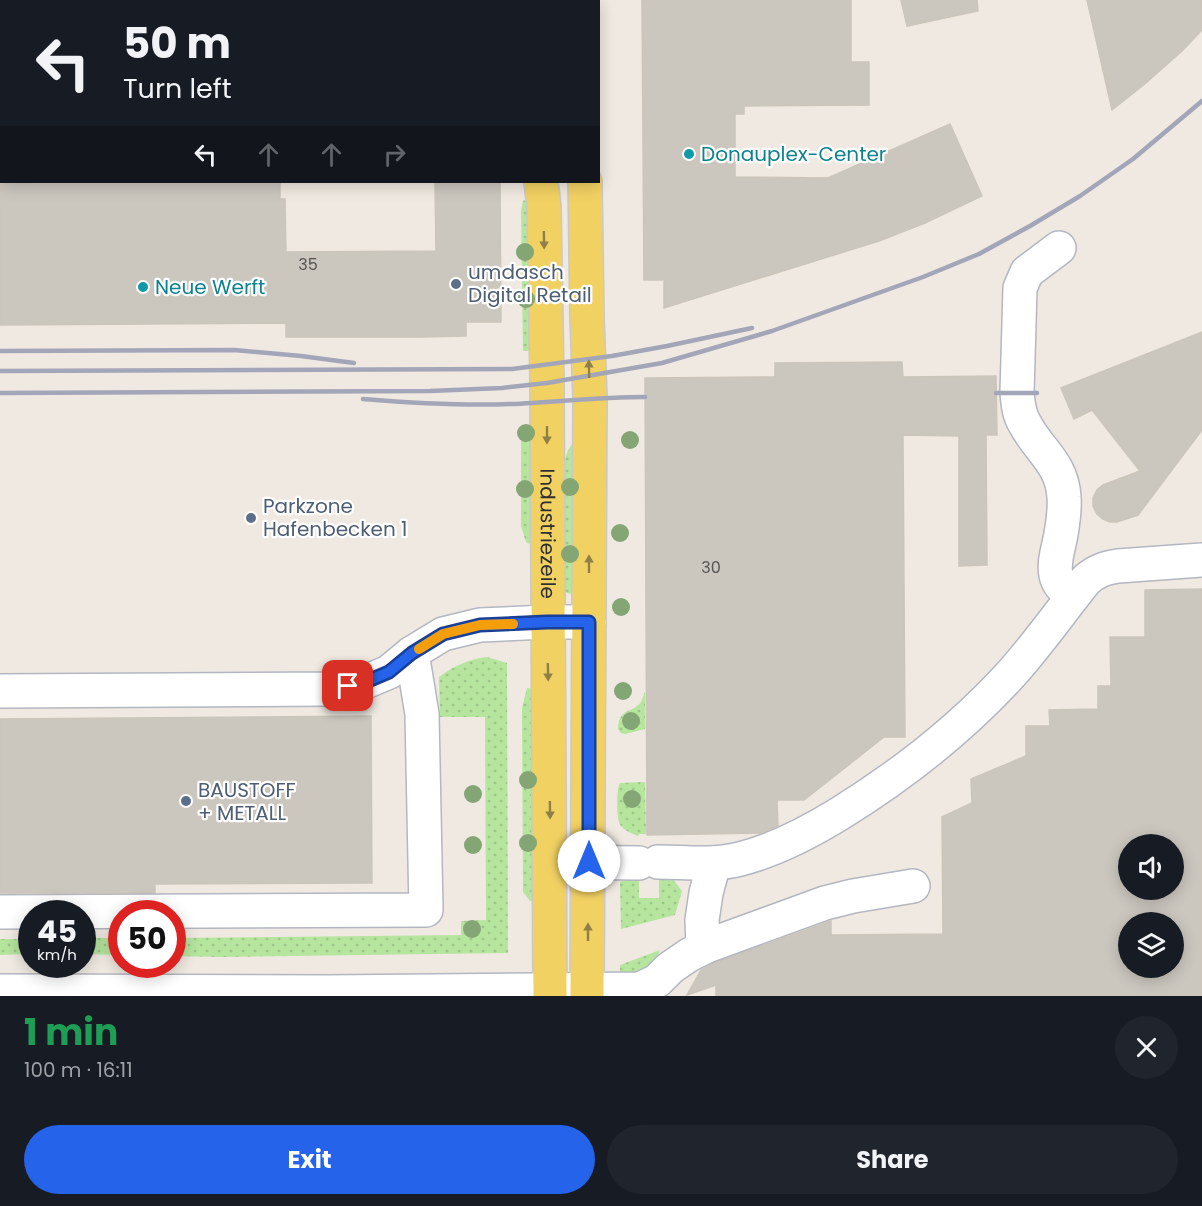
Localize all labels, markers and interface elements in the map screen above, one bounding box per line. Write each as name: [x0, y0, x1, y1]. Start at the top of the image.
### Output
text: 50 m: [123, 14, 231, 73]
icon: left: [24, 24, 102, 102]
text: Turn left: [123, 70, 232, 107]
icon: left: [189, 138, 222, 171]
icon: ahead: [252, 138, 285, 171]
icon: ahead: [315, 138, 348, 171]
icon: right: [378, 138, 411, 171]
place label: Donauplex-Center: [701, 140, 886, 168]
marker: Donauplex-Center: [682, 147, 696, 161]
one-way arrow: [540, 230, 549, 249]
house number: 35: [298, 253, 318, 276]
place label: umdasch Digital Retail: [468, 258, 592, 309]
place label: Neue Werft: [155, 273, 265, 301]
marker: umdasch Digital Retail: [449, 277, 463, 291]
marker: Neue Werft: [136, 280, 150, 294]
one-way arrow: [584, 359, 594, 378]
one-way arrow: [542, 425, 552, 444]
street label: Industriezeile: [533, 469, 562, 599]
place label: Parkzone Hafenbecken 1: [263, 492, 407, 543]
marker: Parkzone Hafenbecken 1: [244, 511, 258, 525]
one-way arrow: [584, 554, 594, 573]
house number: 30: [701, 556, 721, 579]
pin: [322, 660, 373, 711]
one-way arrow: [543, 662, 553, 681]
icon: arrive: [331, 669, 364, 702]
place label: BAUSTOFF + METALL: [198, 776, 296, 827]
marker: BAUSTOFF + METALL: [179, 794, 193, 808]
one-way arrow: [545, 801, 554, 820]
position arrow: [557, 829, 621, 893]
map controls: [1118, 834, 1184, 978]
button: sound: [1118, 834, 1184, 900]
speed limit sign: 50: [108, 900, 186, 978]
text: 45: [37, 910, 77, 953]
button: layers: [1118, 912, 1184, 978]
one-way arrow: [583, 922, 593, 941]
text: km/h: [37, 944, 77, 965]
text: 1 min: [24, 1007, 118, 1058]
button: close: [1115, 1016, 1178, 1079]
text: 100 m · 16:11: [24, 1056, 133, 1084]
button: Exit: [24, 1125, 595, 1194]
button: Share: [607, 1125, 1178, 1194]

